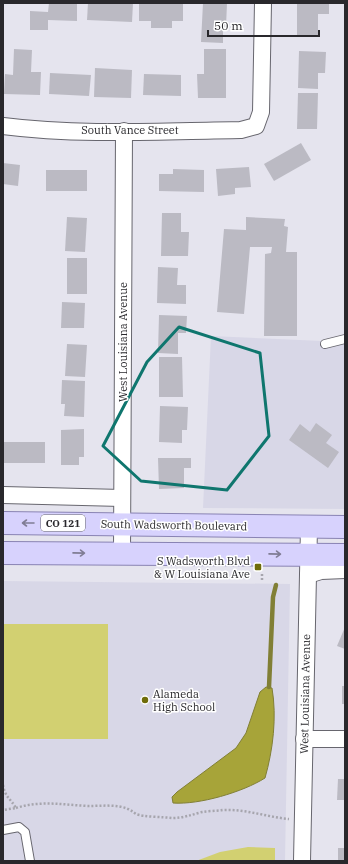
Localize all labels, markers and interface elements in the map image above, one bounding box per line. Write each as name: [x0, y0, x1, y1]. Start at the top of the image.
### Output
scale bar: [208, 12, 319, 38]
text: 50 m: [214, 18, 243, 33]
street label: South Vance Street: [81, 123, 179, 137]
street label: West Louisiana Avenue: [116, 282, 130, 402]
road number: CO 121: [41, 515, 85, 531]
street label: South Wadsworth Boulevard: [101, 517, 248, 533]
one-way arrow: [22, 519, 35, 527]
one-way arrow: [72, 549, 85, 557]
one-way arrow: [268, 550, 281, 558]
place label: S Wadsworth Blvd & W Louisiana Ave: [154, 554, 250, 581]
marker: S Wadsworth Blvd & W Louisiana Ave: [253, 562, 263, 572]
street label: West Louisiana Avenue: [297, 634, 313, 754]
place label: Alameda High School: [153, 687, 215, 714]
marker: Alameda High School: [140, 695, 150, 705]

